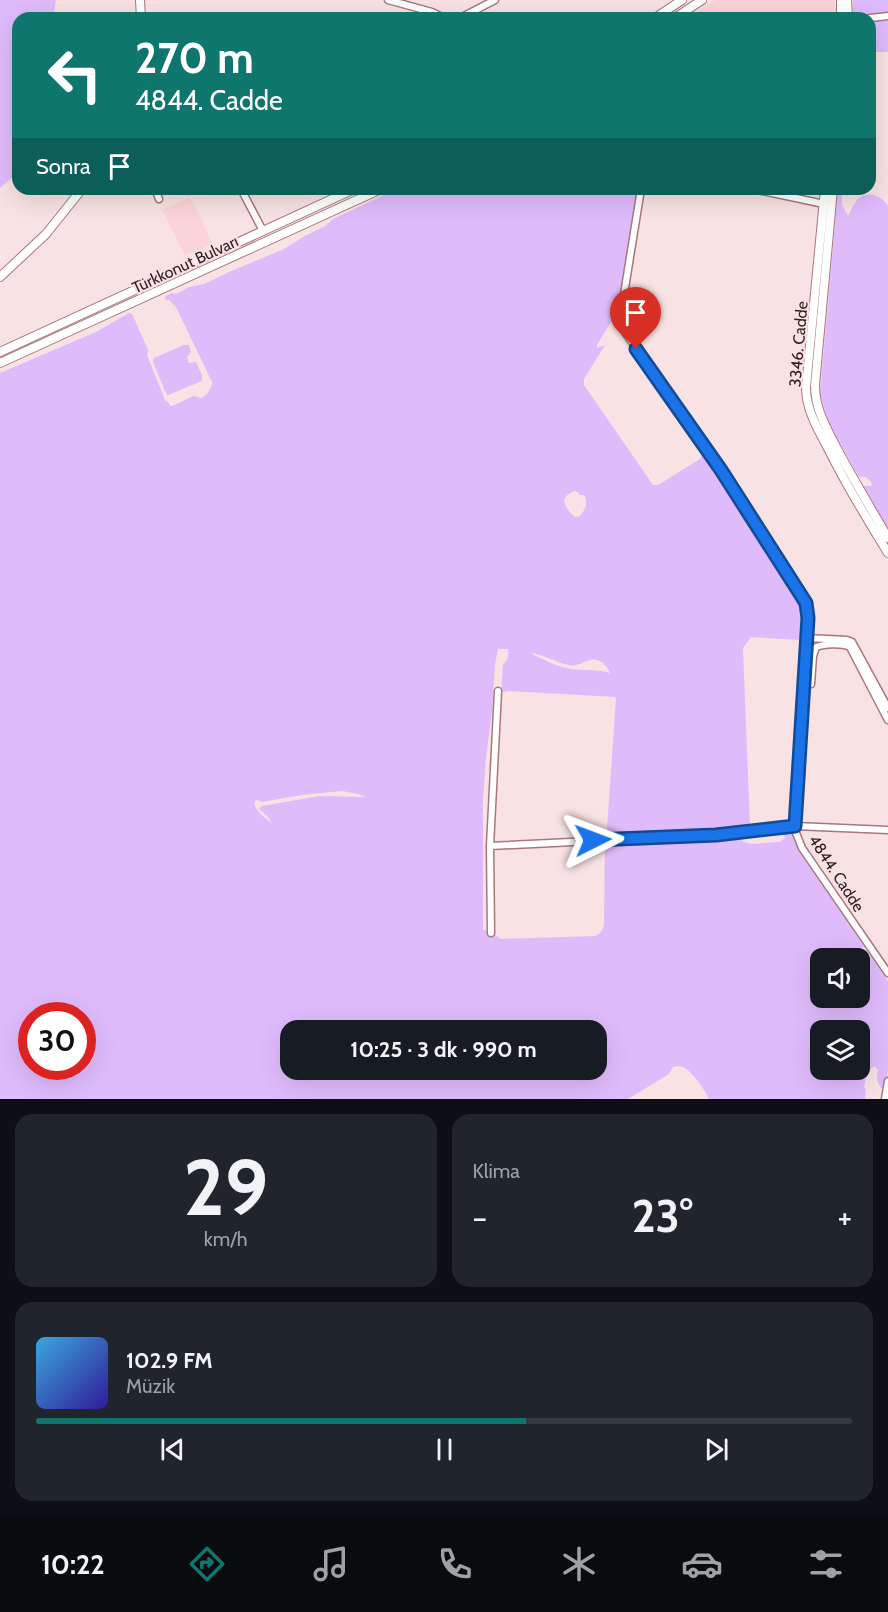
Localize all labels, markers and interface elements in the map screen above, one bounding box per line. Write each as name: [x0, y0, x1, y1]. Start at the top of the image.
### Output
text: 270 m: [135, 32, 254, 84]
icon: left: [36, 36, 114, 114]
text: 4844. Cadde: [135, 84, 283, 117]
icon: arrive: [103, 150, 136, 183]
text: Sonra: [36, 153, 91, 180]
street label: Türkkonut Bulvarı: [129, 232, 241, 297]
pin: [610, 287, 661, 349]
icon: arrive: [619, 296, 652, 329]
street label: 3346. Cadde: [785, 300, 812, 388]
position arrow: [561, 808, 625, 872]
street label: 4844. Cadde: [805, 831, 868, 915]
map controls: [810, 948, 870, 1080]
button: sound: [810, 948, 870, 1008]
speed limit sign: 30: [18, 1002, 96, 1080]
button: layers: [810, 1020, 870, 1080]
text: 10:25 · 3 dk · 990 m: [350, 1036, 537, 1063]
text: 29: [183, 1140, 268, 1235]
text: Klima: [473, 1159, 520, 1183]
text: 23°: [632, 1189, 693, 1243]
text: −: [473, 1197, 487, 1237]
text: +: [837, 1197, 852, 1237]
text: km/h: [204, 1227, 248, 1251]
text: 102.9 FM: [126, 1347, 213, 1374]
text: Müzik: [126, 1374, 175, 1398]
icon: previous: [156, 1433, 189, 1466]
icon: pause: [428, 1433, 461, 1466]
icon: next: [700, 1433, 733, 1466]
icon: directions: [186, 1543, 228, 1585]
icon: music: [310, 1543, 352, 1585]
icon: phone: [434, 1543, 476, 1585]
icon: climate: [558, 1543, 600, 1585]
icon: car: [681, 1543, 723, 1585]
icon: filters: [805, 1543, 847, 1585]
text: 10:22: [41, 1548, 104, 1581]

